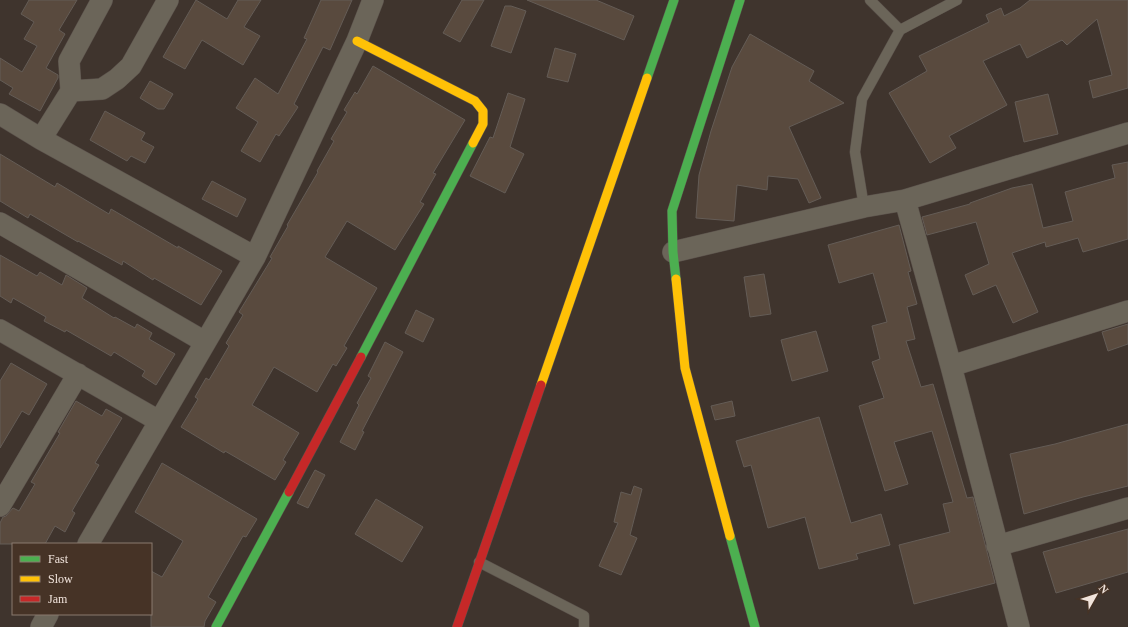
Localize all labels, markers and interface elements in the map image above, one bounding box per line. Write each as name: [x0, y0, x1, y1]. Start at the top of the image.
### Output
legend: [12, 543, 152, 615]
text: Fast: [48, 552, 69, 566]
text: Slow: [48, 572, 73, 586]
north arrow: [1076, 575, 1116, 615]
text: N: [1097, 582, 1111, 596]
text: Jam: [48, 592, 68, 606]

